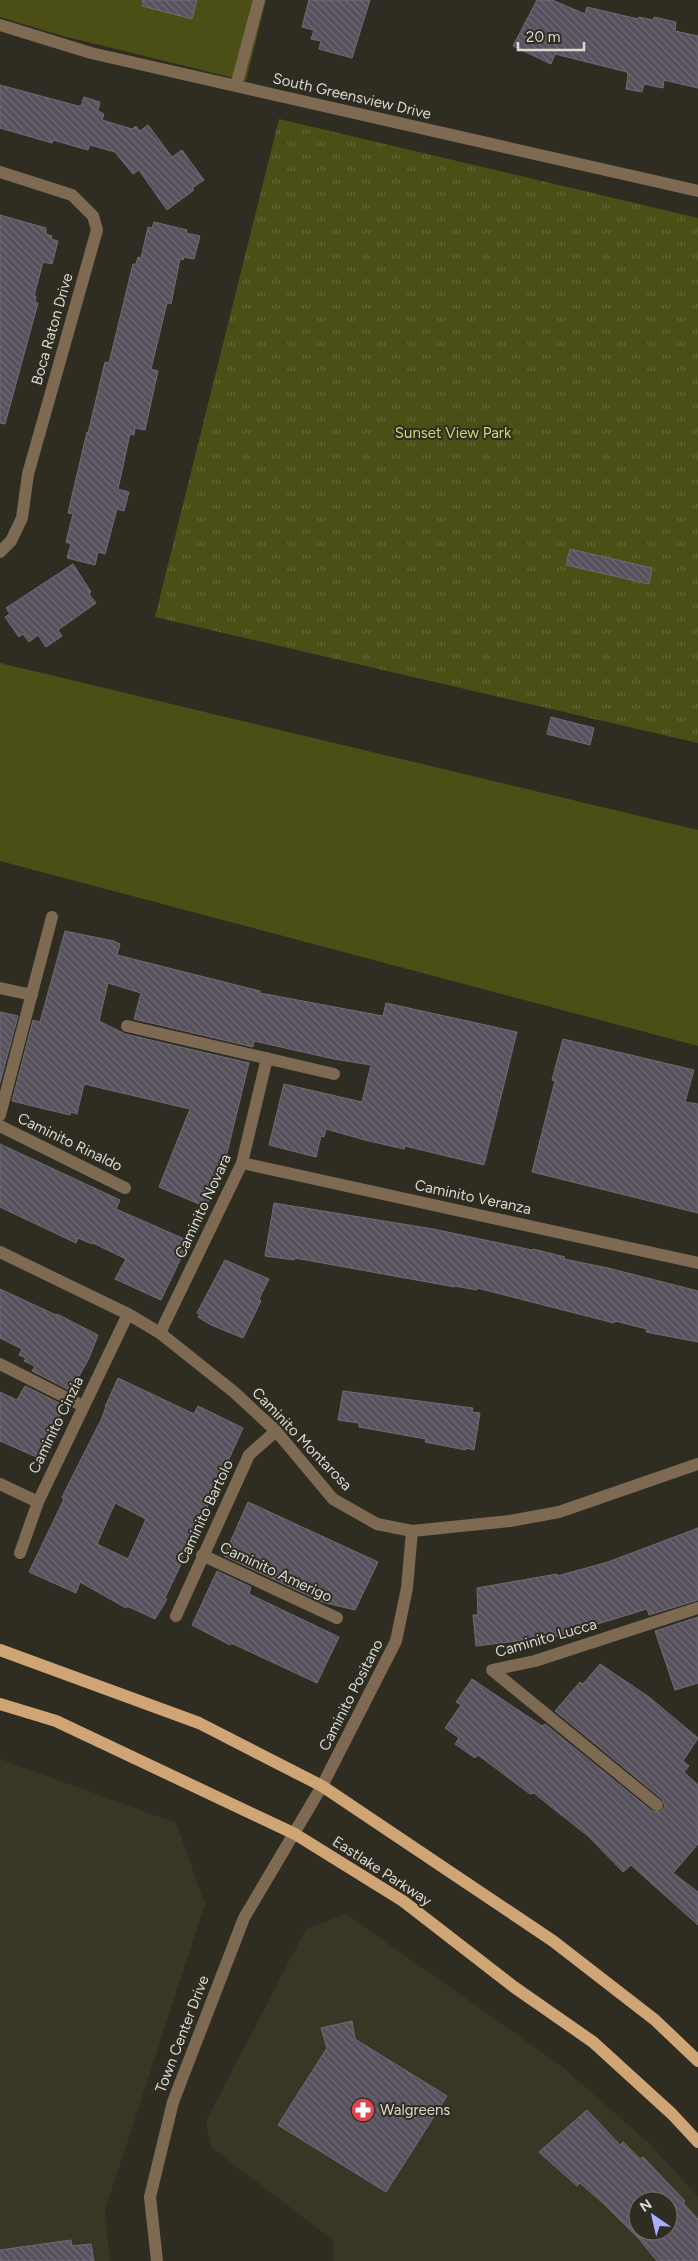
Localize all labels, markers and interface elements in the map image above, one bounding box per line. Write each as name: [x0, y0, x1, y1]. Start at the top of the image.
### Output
scale bar: [518, 20, 584, 52]
text: 20 m: [526, 28, 560, 46]
street label: South Greensview Drive: [271, 69, 433, 123]
street label: Boca Raton Drive: [27, 271, 77, 387]
park label: Sunset View Park: [395, 424, 512, 442]
street label: Caminito Rinaldo: [15, 1109, 126, 1175]
street label: Caminito Novara: [171, 1151, 235, 1261]
street label: Caminito Veranza: [413, 1176, 533, 1218]
street label: Caminito Cinzia: [25, 1374, 87, 1476]
street label: Caminito Montarosa: [248, 1384, 356, 1494]
street label: Caminito Bartolo: [173, 1457, 237, 1567]
street label: Caminito Amerigo: [217, 1538, 335, 1606]
street label: Caminito Lucca: [493, 1615, 599, 1661]
street label: Caminito Positano: [315, 1636, 387, 1754]
street label: Eastlake Parkway: [329, 1832, 435, 1910]
street label: Town Center Drive: [151, 1973, 213, 2095]
pharmacy icon: Walgreens: [350, 2097, 376, 2123]
place label: Walgreens: [380, 2101, 450, 2119]
north arrow: [628, 2191, 678, 2241]
text: N: [637, 2196, 655, 2216]

